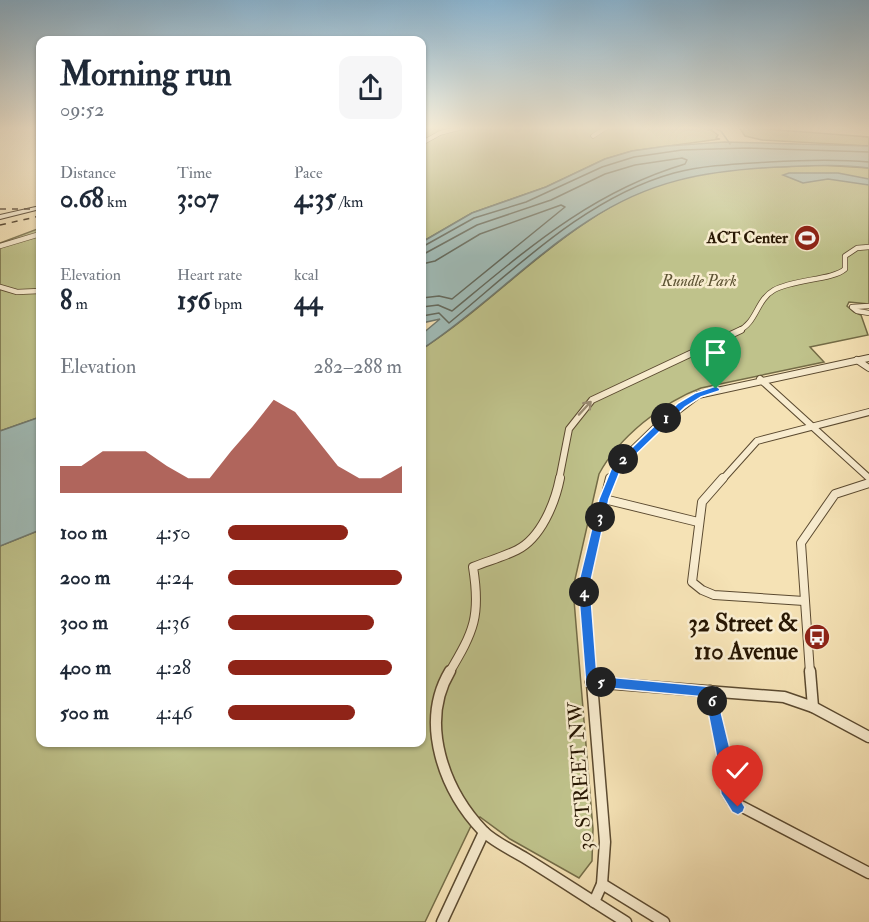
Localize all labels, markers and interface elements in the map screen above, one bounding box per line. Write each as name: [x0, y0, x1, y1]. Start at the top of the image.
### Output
text: Morning run: [60, 54, 232, 95]
button: share: [339, 56, 402, 119]
text: 09:52: [60, 97, 104, 122]
text: Distance: [60, 163, 116, 183]
text: Time: [177, 163, 212, 183]
text: Pace: [294, 163, 323, 183]
text: 0.68: [60, 183, 104, 215]
text: 3:07: [177, 183, 219, 215]
text: 4:35: [294, 183, 336, 215]
text: km: [104, 192, 127, 212]
text: /km: [336, 192, 363, 212]
sports icon: ACT Center: [792, 223, 822, 253]
place label: ACT Center: [706, 228, 789, 248]
text: Elevation: [60, 265, 121, 285]
text: Heart rate: [177, 265, 242, 285]
text: kcal: [294, 265, 319, 285]
park label: Rundle Park: [660, 271, 737, 291]
text: 8: [60, 285, 72, 317]
text: 156: [177, 285, 211, 317]
text: 44: [294, 285, 322, 317]
text: m: [72, 294, 88, 314]
text: bpm: [211, 294, 242, 314]
pin: [690, 327, 741, 389]
icon: arrive: [699, 336, 732, 369]
text: Elevation: [60, 354, 136, 379]
text: 282–288 m: [314, 354, 402, 379]
one-way arrow: [578, 401, 592, 416]
pin: 1: [651, 403, 681, 433]
text: 1: [663, 408, 669, 428]
pin: 2: [608, 444, 638, 474]
text: 2: [619, 449, 627, 469]
pin: 3: [585, 502, 615, 532]
text: 3: [597, 507, 603, 527]
text: 100 m: [60, 520, 107, 545]
text: 4:50: [156, 520, 191, 545]
text: 200 m: [60, 565, 110, 590]
text: 4:24: [156, 565, 193, 590]
pin: 4: [569, 577, 599, 607]
text: 4: [580, 582, 588, 602]
place label: 32 Street & 110 Avenue: [689, 608, 798, 667]
text: 300 m: [60, 610, 108, 635]
text: 4:36: [156, 610, 190, 635]
bus stop icon: 32 Street & 110 Avenue: [802, 622, 832, 652]
text: 400 m: [60, 655, 111, 680]
text: 4:28: [156, 655, 191, 680]
pin: 5: [586, 667, 616, 697]
text: 5: [597, 672, 605, 692]
pin: 6: [697, 686, 727, 716]
text: 6: [708, 691, 716, 711]
text: 500 m: [60, 700, 109, 725]
text: 4:46: [156, 700, 193, 725]
street label: 30 STREET NW: [562, 700, 598, 851]
pin: [712, 745, 763, 807]
icon: check: [721, 754, 754, 787]

